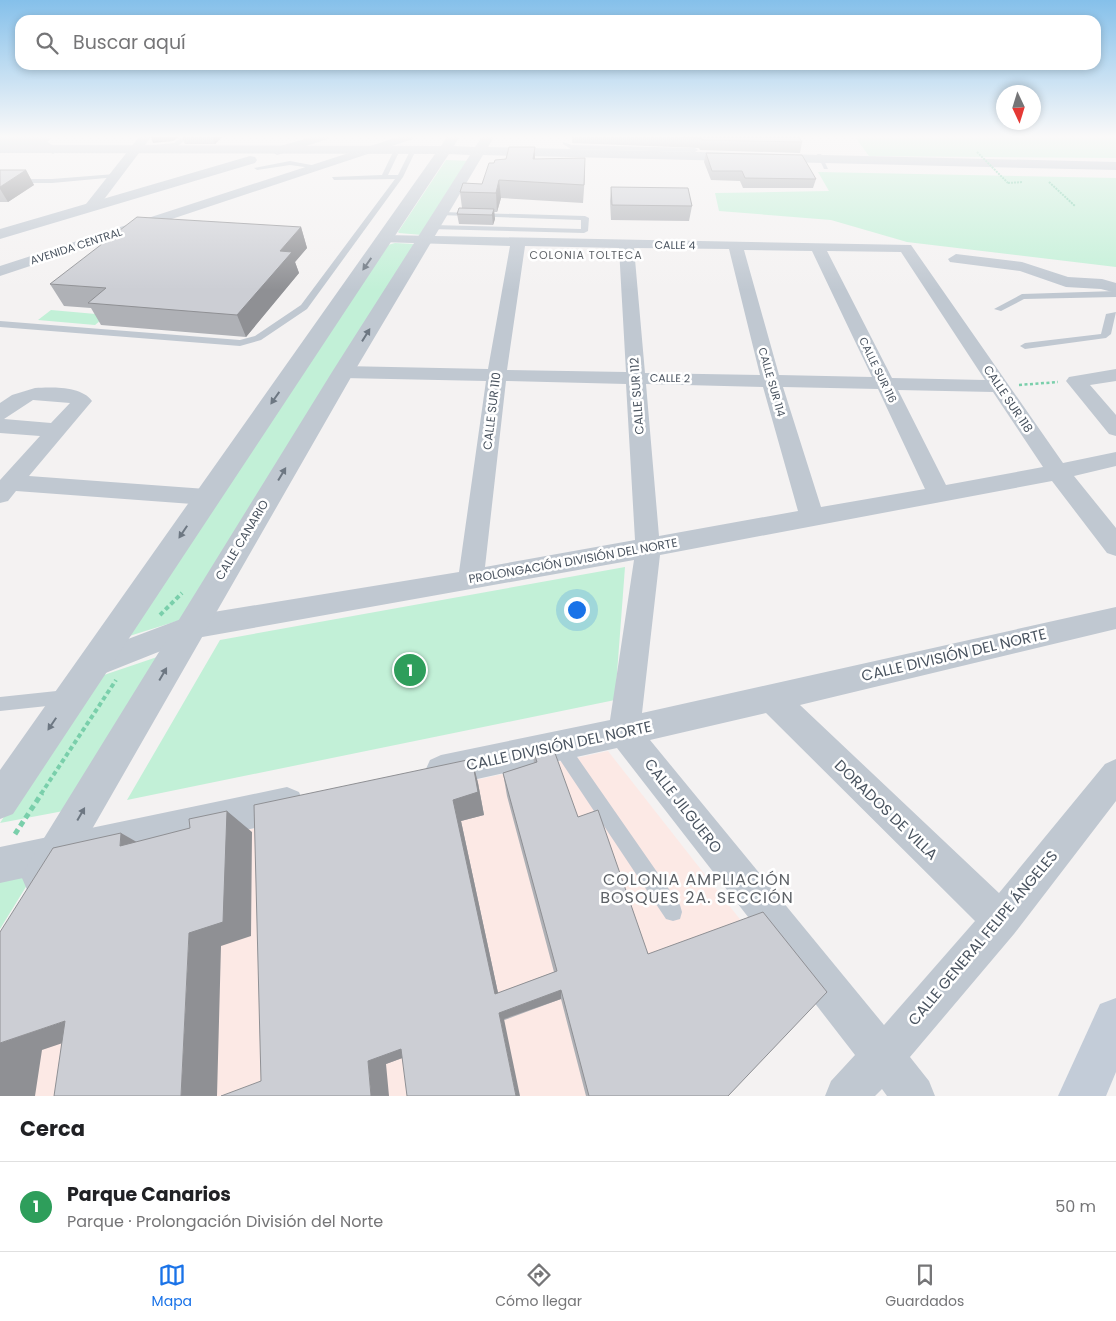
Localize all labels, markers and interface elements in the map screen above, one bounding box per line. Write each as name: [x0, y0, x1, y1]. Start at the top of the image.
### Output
search box: [15, 15, 1101, 70]
icon: search: [33, 29, 61, 57]
text: Buscar aquí: [73, 29, 186, 56]
north arrow: [996, 85, 1041, 130]
street label: AVENIDA CENTRAL: [28, 224, 124, 268]
street label: CALLE 4: [654, 237, 696, 253]
district label: COLONIA TOLTECA: [529, 247, 643, 263]
one-way arrow: [362, 257, 372, 271]
one-way arrow: [361, 328, 370, 341]
street label: CALLE SUR 116: [855, 334, 901, 406]
street label: CALLE SUR 114: [754, 345, 790, 419]
street label: CALLE SUR 112: [625, 357, 648, 435]
street label: CALLE SUR 118: [980, 362, 1037, 436]
street label: CALLE 2: [650, 370, 690, 386]
street label: CALLE SUR 110: [478, 371, 505, 451]
one-way arrow: [270, 391, 280, 404]
one-way arrow: [277, 467, 286, 480]
street label: CALLE CANARIO: [211, 497, 272, 583]
one-way arrow: [178, 525, 187, 538]
street label: PROLONGACIÓN DIVISIÓN DEL NORTE: [467, 534, 679, 587]
your location: [564, 597, 590, 623]
street label: CALLE DIVISIÓN DEL NORTE: [859, 623, 1049, 686]
pin: 1: [394, 651, 426, 689]
one-way arrow: [158, 667, 167, 680]
street label: CALLE DIVISIÓN DEL NORTE: [464, 716, 654, 775]
one-way arrow: [47, 717, 57, 731]
street label: CALLE JILGUERO: [640, 754, 727, 858]
street label: DORADOS DE VILLA: [830, 755, 943, 864]
one-way arrow: [76, 807, 85, 820]
street label: CALLE GENERAL FELIPE ÁNGELES: [903, 846, 1062, 1030]
district label: COLONIA AMPLIACIÓN BOSQUES 2A. SECCIÓN: [600, 868, 794, 909]
text: Cerca: [20, 1114, 85, 1143]
text: Parque Canarios: [67, 1181, 231, 1208]
text: 1: [33, 1195, 39, 1218]
text: 50 m: [1055, 1195, 1096, 1218]
text: Parque · Prolongación División del Norte: [67, 1210, 383, 1233]
tab: Mapa: [152, 1261, 192, 1312]
tab: Cómo llegar: [495, 1261, 582, 1312]
tab: Guardados: [885, 1261, 964, 1312]

